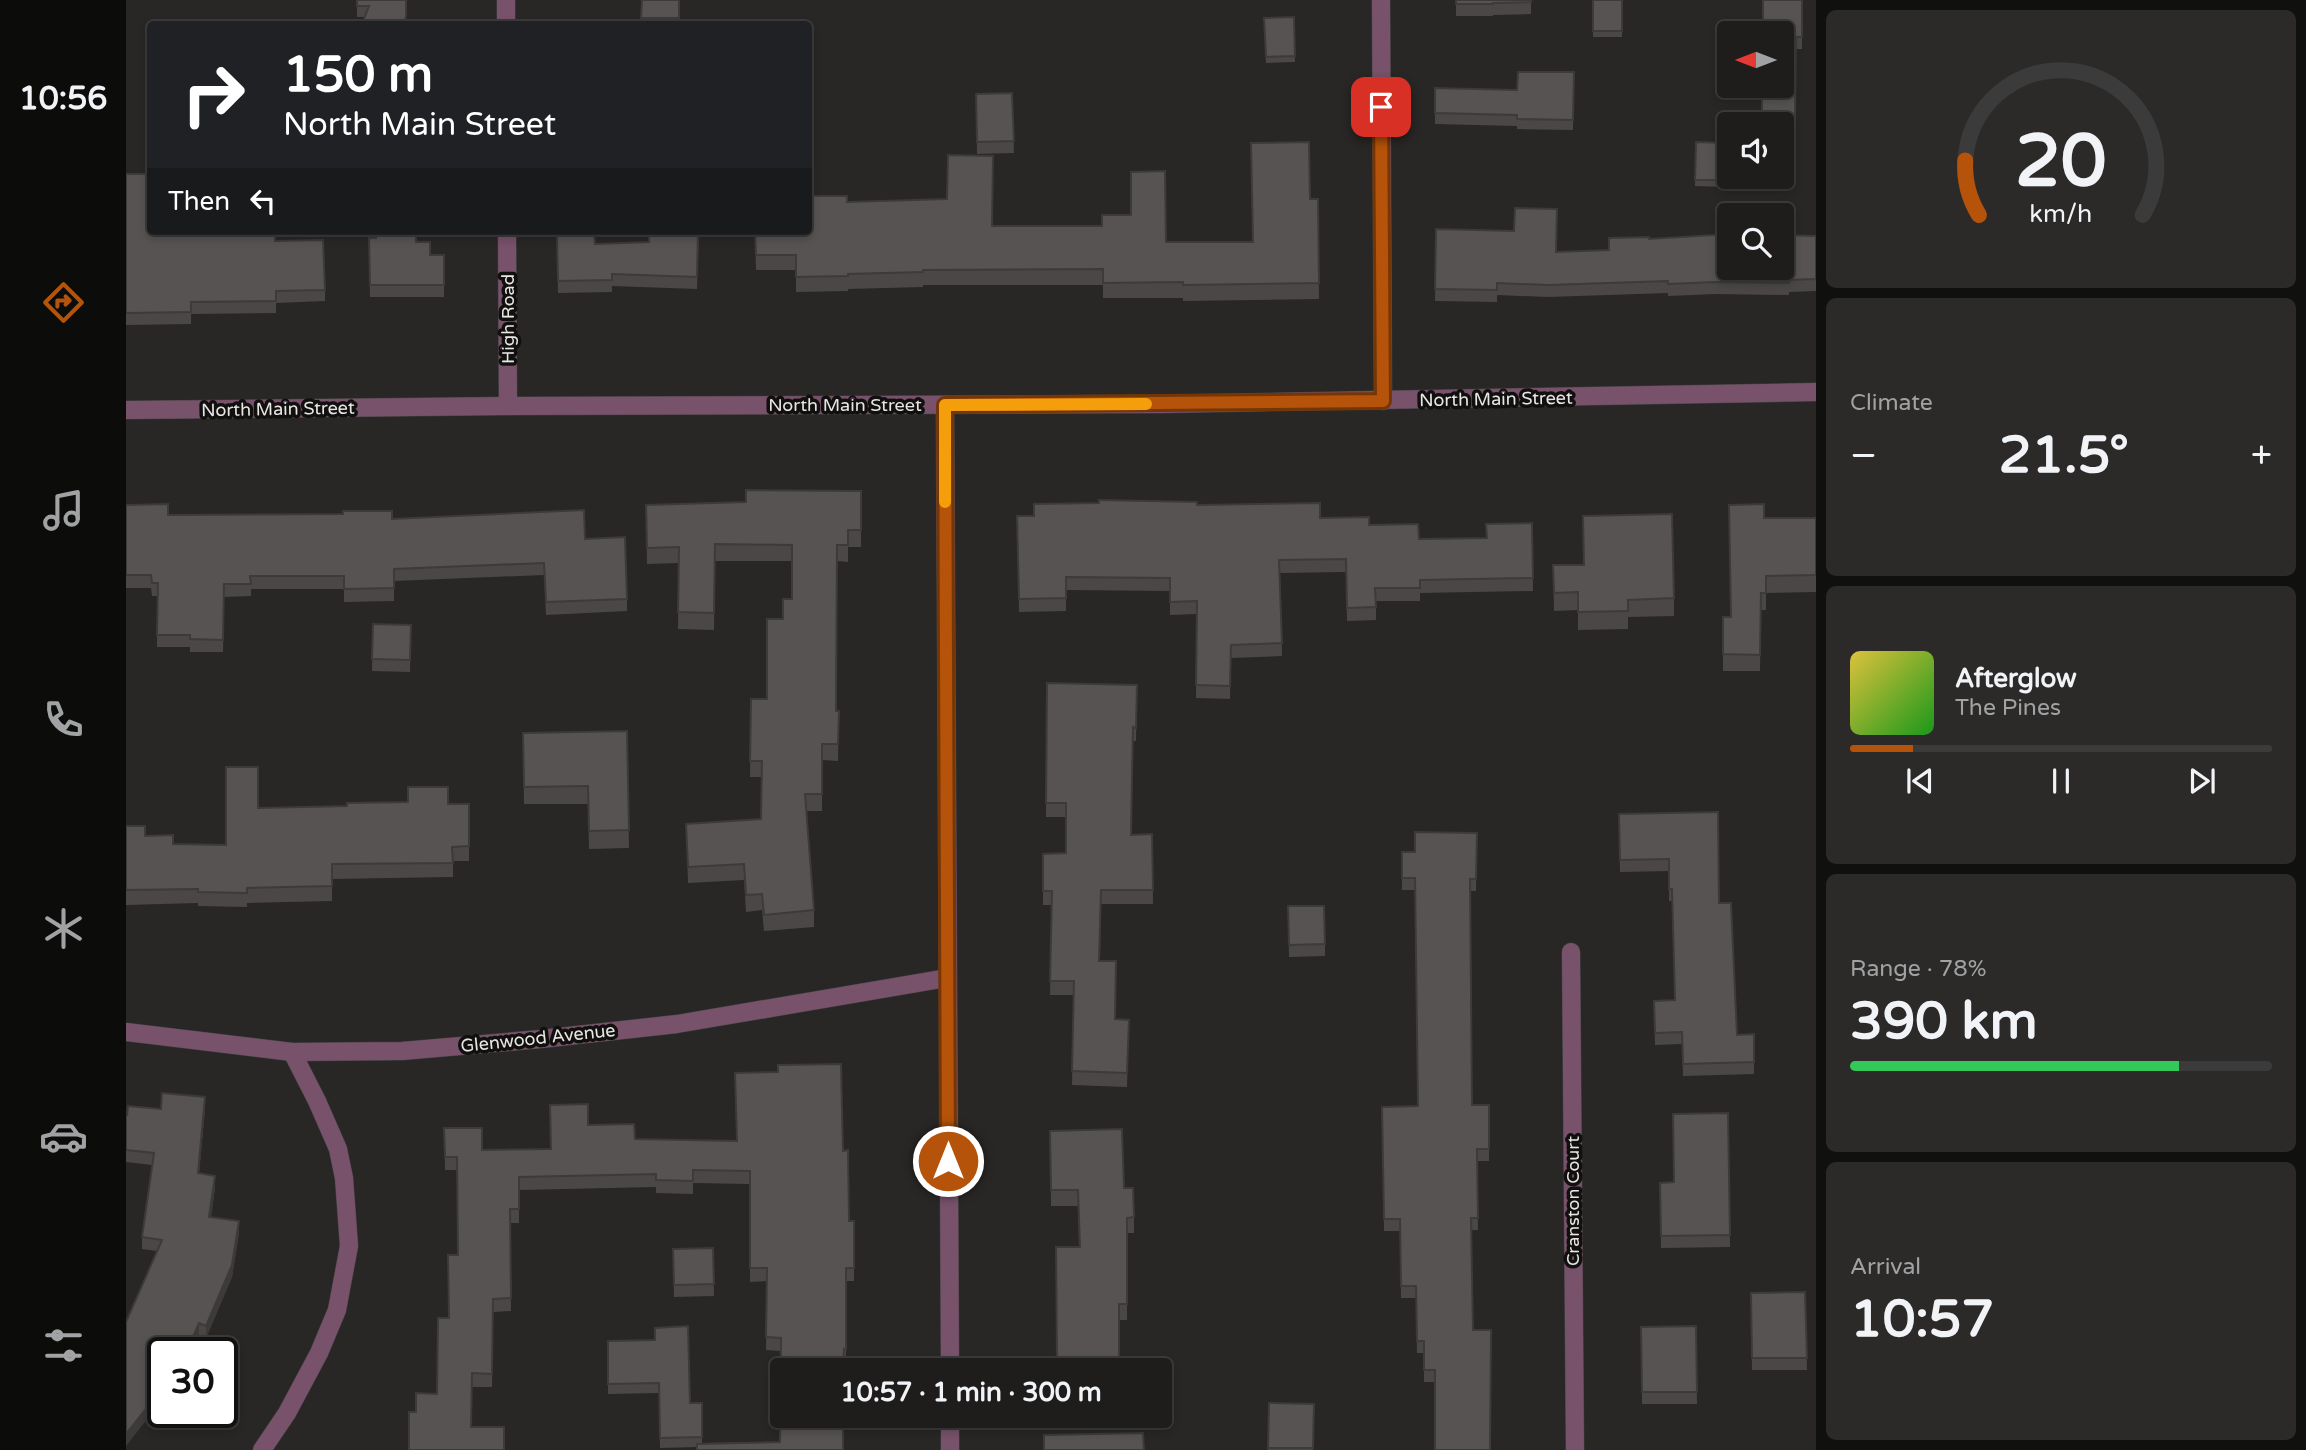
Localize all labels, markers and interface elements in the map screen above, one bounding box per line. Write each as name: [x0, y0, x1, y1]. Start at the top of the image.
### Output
north arrow: [1717, 21, 1794, 98]
map controls: [1717, 21, 1794, 280]
text: 150 m: [283, 46, 433, 105]
icon: right: [168, 49, 259, 140]
pin: [1351, 77, 1411, 137]
text: 10:56: [19, 80, 107, 118]
icon: arrive: [1362, 88, 1400, 126]
text: North Main Street: [283, 106, 556, 144]
button: sound: [1717, 112, 1794, 189]
text: 20: [2015, 118, 2107, 206]
icon: left: [244, 182, 282, 220]
text: Then: [168, 186, 230, 217]
text: km/h: [2030, 199, 2092, 229]
button: search: [1717, 203, 1794, 280]
street label: High Road: [497, 274, 519, 364]
icon: directions: [39, 278, 88, 327]
street label: North Main Street: [1419, 387, 1573, 411]
text: Climate: [1850, 389, 1933, 417]
street label: North Main Street: [768, 394, 922, 416]
street label: North Main Street: [201, 397, 355, 421]
text: 21.5°: [1999, 424, 2129, 487]
text: −: [1850, 433, 1877, 479]
text: +: [2251, 433, 2272, 479]
icon: music: [39, 486, 88, 535]
text: Afterglow: [1955, 663, 2077, 694]
text: The Pines: [1955, 694, 2061, 722]
icon: phone: [39, 695, 88, 744]
icon: previous: [1901, 762, 1939, 800]
icon: pause: [2042, 762, 2080, 800]
icon: next: [2183, 762, 2221, 800]
icon: climate: [39, 904, 88, 953]
text: Range · 78%: [1850, 955, 1986, 983]
text: 390 km: [1850, 990, 2038, 1053]
street label: Glenwood Avenue: [459, 1019, 617, 1057]
icon: car: [39, 1112, 88, 1161]
position arrow: [911, 1124, 985, 1198]
street label: Cranston Court: [1562, 1136, 1584, 1266]
text: Arrival: [1850, 1253, 1921, 1281]
text: 10:57: [1850, 1288, 1994, 1351]
icon: filters: [39, 1321, 88, 1370]
speed limit sign: 30: [147, 1337, 238, 1428]
text: 10:57 · 1 min · 300 m: [840, 1377, 1102, 1408]

